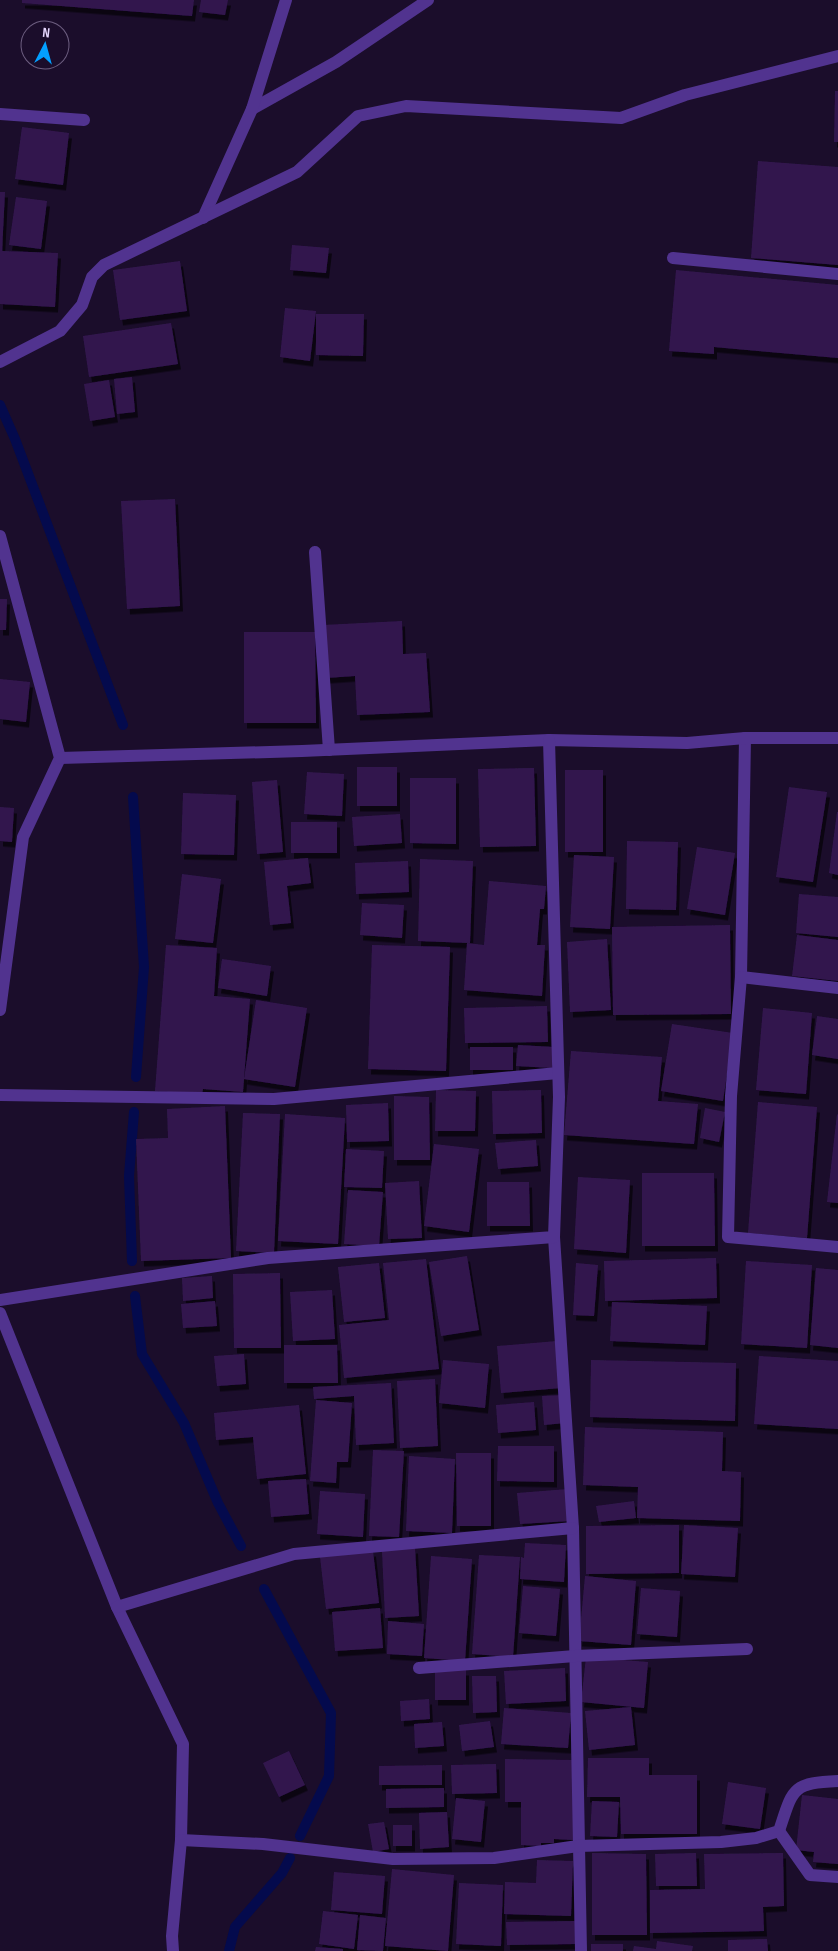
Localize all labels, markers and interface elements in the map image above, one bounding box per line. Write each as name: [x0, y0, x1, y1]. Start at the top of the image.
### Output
north arrow: [20, 20, 70, 70]
text: N: [42, 24, 51, 41]

